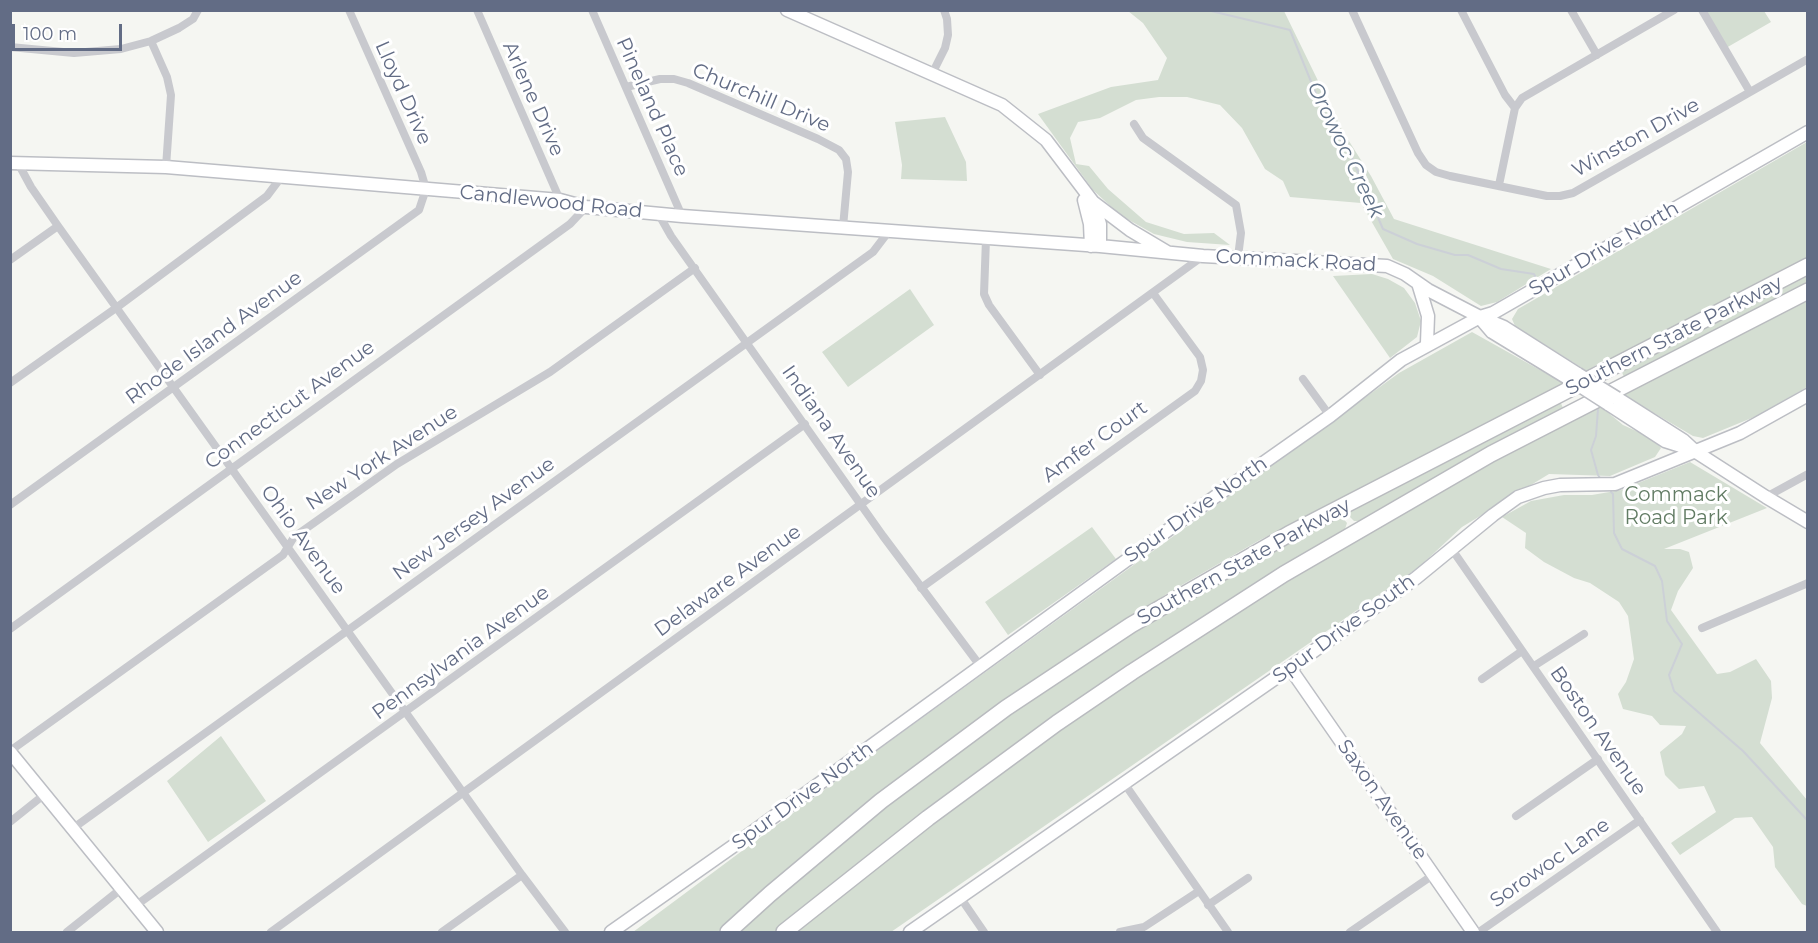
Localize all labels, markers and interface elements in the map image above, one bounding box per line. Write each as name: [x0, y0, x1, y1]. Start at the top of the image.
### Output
scale bar: [15, 12, 124, 50]
text: 100 m: [23, 23, 77, 45]
street label: Pineland Place: [611, 34, 693, 180]
street label: Lloyd Drive: [369, 37, 437, 149]
street label: Arlene Drive: [497, 38, 569, 160]
street label: Churchill Drive: [689, 58, 833, 138]
water label: Orowoc Creek: [1301, 78, 1389, 222]
street label: Winston Drive: [1568, 93, 1704, 183]
street label: Candlewood Road: [458, 180, 644, 224]
street label: Spur Drive North: [1525, 196, 1683, 302]
street label: Commack Road: [1215, 245, 1377, 277]
street label: Rhode Island Avenue: [121, 266, 307, 410]
street label: Southern State Parkway: [1562, 271, 1786, 401]
street label: Connecticut Avenue: [201, 335, 379, 475]
street label: Indiana Avenue: [776, 361, 886, 503]
street label: Amfer Court: [1038, 396, 1152, 488]
street label: New York Avenue: [302, 400, 462, 516]
street label: New Jersey Avenue: [388, 452, 560, 586]
street label: Spur Drive North: [1120, 452, 1272, 568]
street label: Ohio Avenue: [255, 481, 351, 599]
park label: Commack Road Park: [1624, 483, 1728, 530]
street label: Southern State Parkway: [1133, 493, 1355, 631]
street label: Delaware Avenue: [650, 520, 806, 642]
street label: Spur Drive South: [1268, 569, 1420, 689]
street label: Pennsylvania Avenue: [368, 581, 554, 725]
street label: Boston Avenue: [1545, 662, 1651, 800]
street label: Saxon Avenue: [1332, 735, 1432, 865]
street label: Spur Drive North: [728, 737, 878, 855]
street label: Sorowoc Lane: [1486, 813, 1614, 913]

